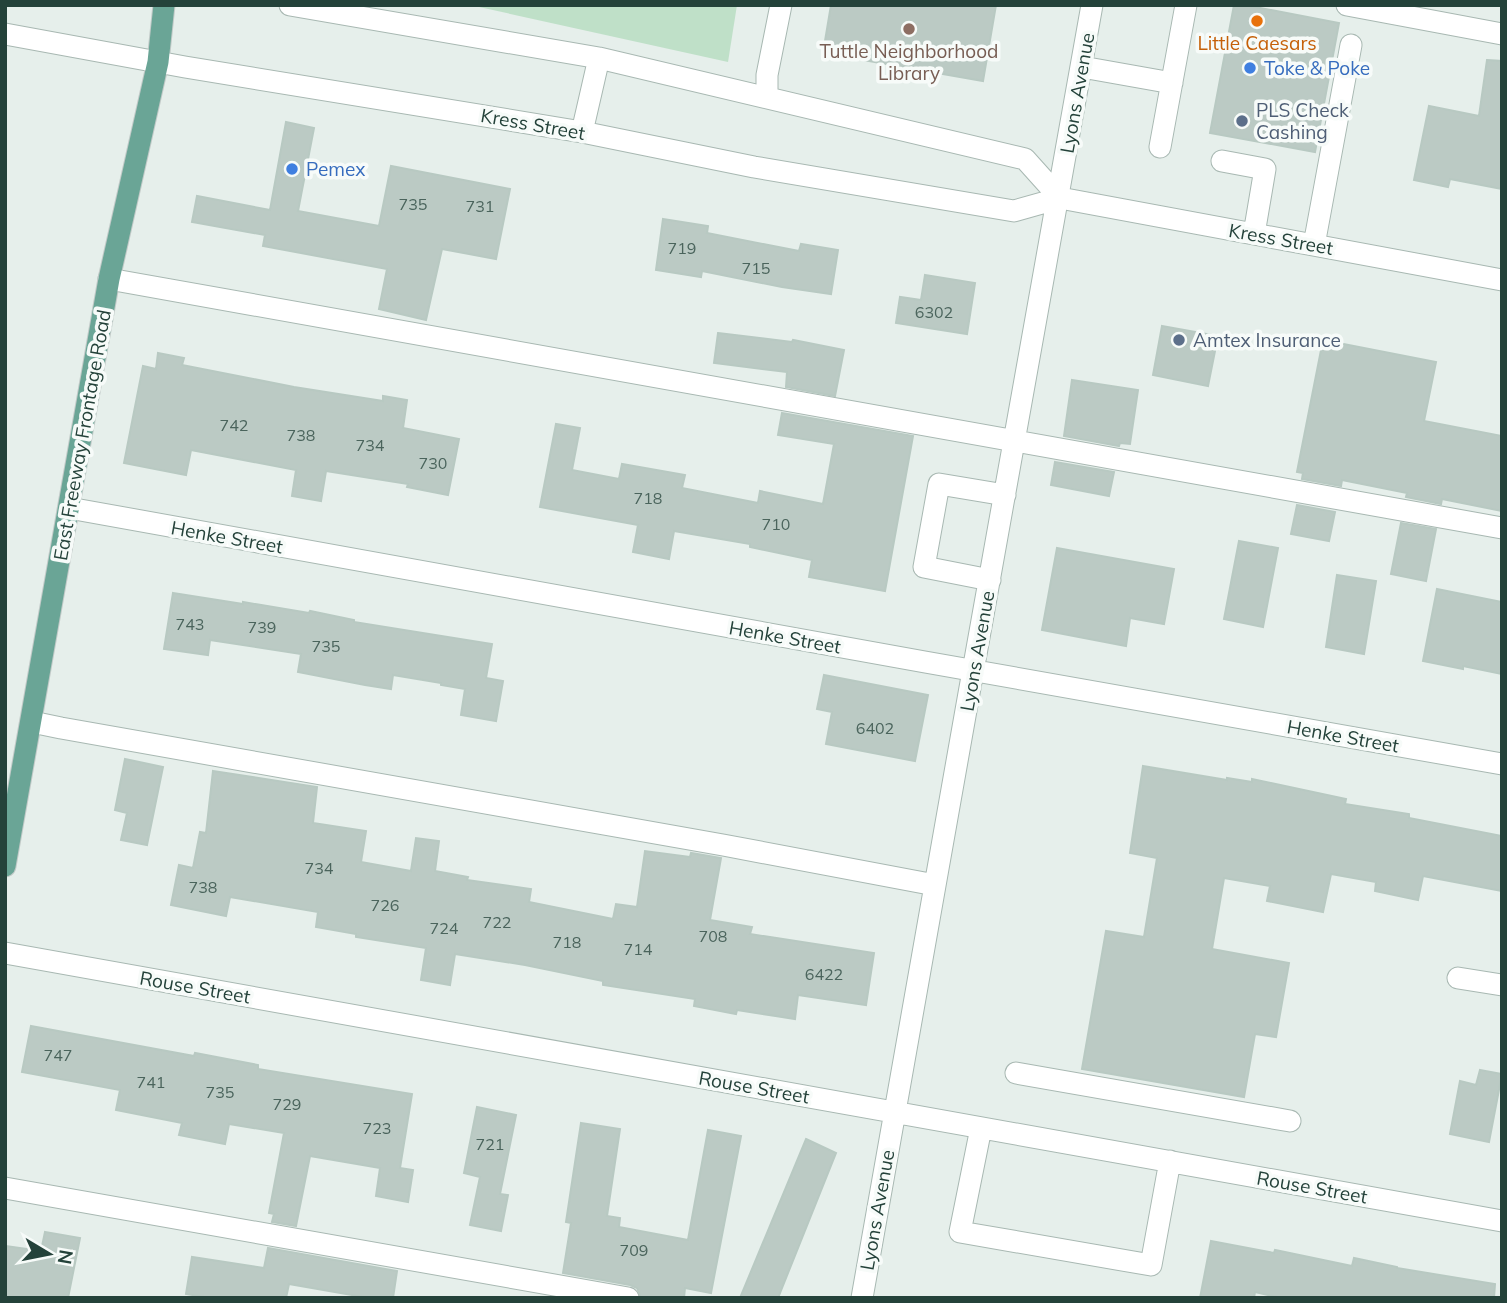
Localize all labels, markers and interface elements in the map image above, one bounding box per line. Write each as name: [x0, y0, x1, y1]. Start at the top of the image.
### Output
marker: Little Caesars: [1249, 13, 1265, 29]
marker: Tuttle Neighborhood Library: [901, 21, 917, 37]
street label: Lyons Avenue: [1055, 31, 1099, 155]
place label: Little Caesars: [1197, 31, 1317, 55]
place label: Tuttle Neighborhood Library: [820, 39, 998, 85]
place label: Toke & Poke: [1264, 56, 1370, 80]
marker: Toke & Poke: [1242, 60, 1258, 76]
place label: PLS Check Cashing: [1256, 98, 1349, 144]
street label: Kress Street: [479, 103, 587, 145]
marker: PLS Check Cashing: [1234, 113, 1250, 129]
place label: Pemex: [306, 157, 365, 181]
marker: Pemex: [284, 161, 300, 177]
house number: 735: [399, 194, 427, 214]
house number: 731: [466, 196, 494, 216]
street label: Kress Street: [1227, 218, 1335, 260]
house number: 719: [668, 238, 696, 258]
house number: 715: [742, 258, 770, 278]
house number: 6302: [915, 302, 953, 322]
street label: East Freeway Frontage Road: [48, 308, 116, 562]
place label: Amtex Insurance: [1193, 328, 1341, 352]
marker: Amtex Insurance: [1171, 332, 1187, 348]
house number: 742: [220, 415, 248, 435]
house number: 738: [287, 425, 315, 445]
house number: 734: [356, 435, 385, 455]
house number: 730: [419, 453, 447, 473]
house number: 718: [634, 488, 662, 508]
house number: 710: [762, 514, 790, 534]
street label: Henke Street: [169, 515, 285, 559]
street label: Lyons Avenue: [955, 589, 999, 713]
house number: 743: [176, 614, 204, 634]
street label: Henke Street: [727, 615, 843, 659]
house number: 739: [248, 617, 276, 637]
house number: 735: [312, 636, 340, 656]
street label: Henke Street: [1285, 714, 1401, 758]
house number: 6402: [856, 718, 894, 738]
house number: 734: [305, 858, 334, 878]
house number: 738: [189, 877, 217, 897]
house number: 726: [371, 895, 399, 915]
house number: 722: [483, 912, 511, 932]
house number: 724: [430, 918, 459, 938]
house number: 708: [699, 926, 727, 946]
house number: 718: [553, 932, 581, 952]
house number: 714: [624, 939, 653, 959]
house number: 6422: [805, 964, 843, 984]
street label: Rouse Street: [138, 965, 253, 1009]
house number: 747: [44, 1045, 72, 1065]
street label: Rouse Street: [697, 1065, 812, 1109]
house number: 741: [137, 1072, 165, 1092]
house number: 735: [206, 1082, 234, 1102]
house number: 729: [273, 1094, 301, 1114]
house number: 723: [363, 1118, 391, 1138]
house number: 721: [476, 1134, 504, 1154]
street label: Lyons Avenue: [855, 1148, 899, 1272]
street label: Rouse Street: [1255, 1165, 1370, 1209]
north arrow: [14, 1219, 84, 1289]
house number: 709: [620, 1240, 648, 1260]
text: N: [53, 1248, 79, 1266]

